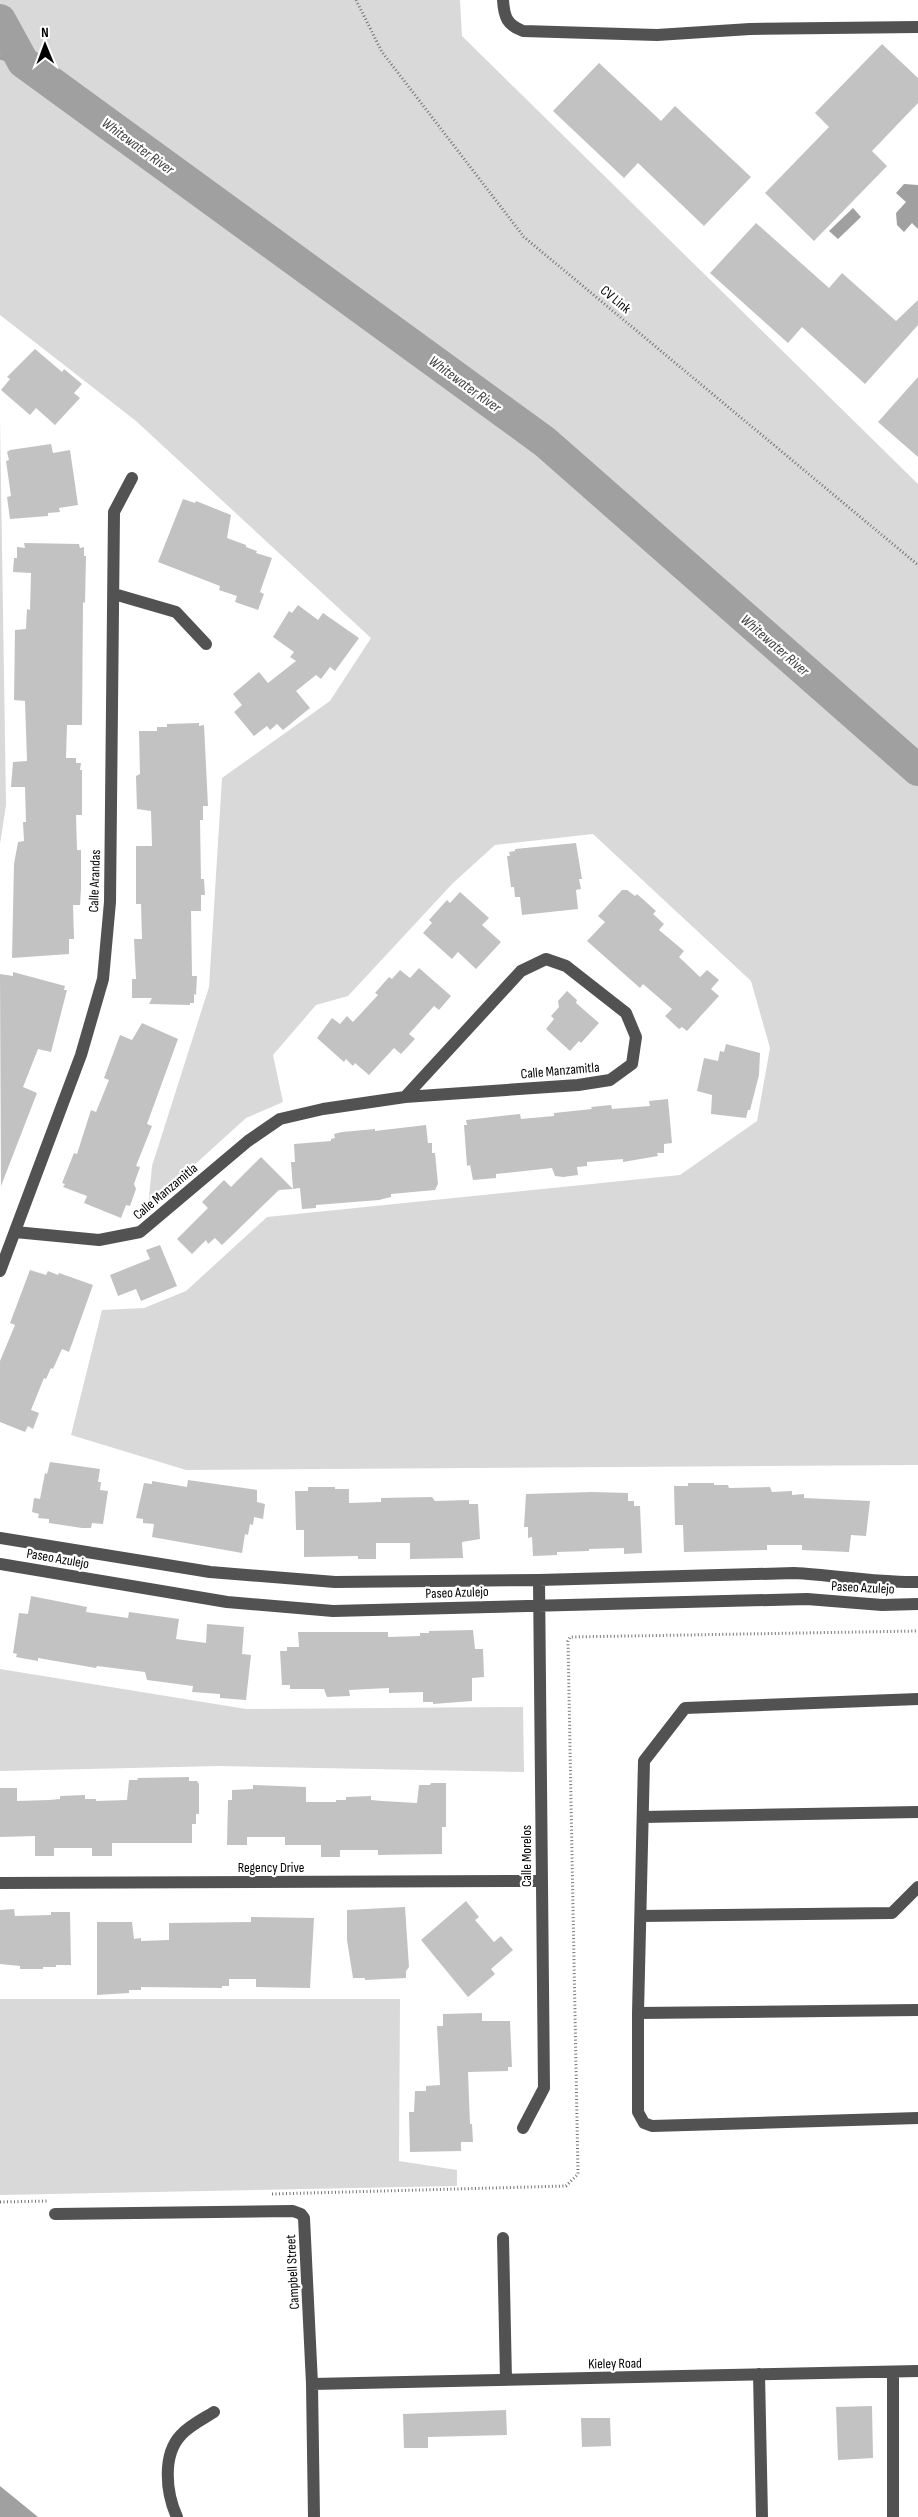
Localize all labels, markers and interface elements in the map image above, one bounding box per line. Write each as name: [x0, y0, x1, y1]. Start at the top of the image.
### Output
north arrow: [20, 20, 70, 70]
text: N: [41, 24, 49, 41]
water label: Whitewater River: [98, 114, 178, 180]
street label: CV Link: [597, 282, 635, 317]
water label: Whitewater River: [425, 352, 505, 418]
water label: Whitewater River: [736, 610, 814, 681]
street label: Calle Arandas: [85, 849, 104, 913]
street label: Calle Manzamitla: [520, 1059, 600, 1082]
street label: Calle Manzamitla: [130, 1159, 201, 1223]
street label: Paseo Azulejo: [25, 1545, 91, 1572]
street label: Paseo Azulejo: [831, 1577, 895, 1598]
street label: Paseo Azulejo: [425, 1583, 489, 1602]
street label: Calle Morelos: [518, 1825, 535, 1887]
street label: Regency Drive: [238, 1859, 304, 1876]
street label: Campbell Street: [282, 2234, 303, 2310]
street label: Kieley Road: [588, 2355, 642, 2372]

